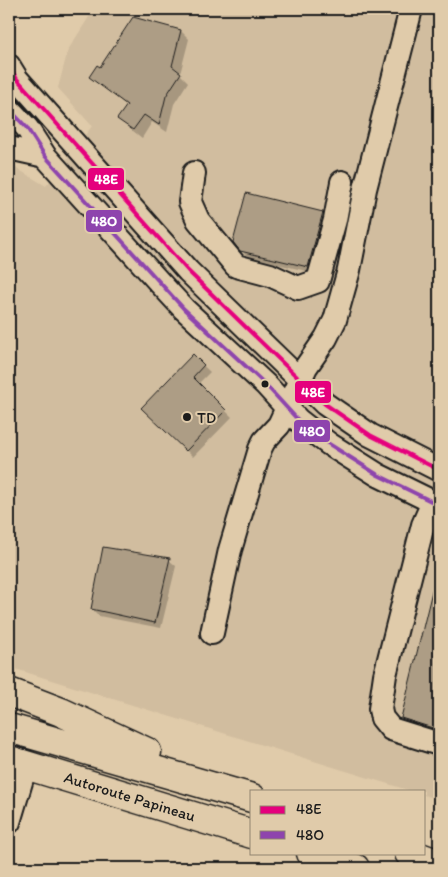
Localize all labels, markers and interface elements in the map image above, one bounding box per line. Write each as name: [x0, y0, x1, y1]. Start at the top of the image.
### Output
line badge: 48E: [87, 167, 125, 191]
text: 48E: [94, 171, 118, 188]
line badge: 48O: [85, 209, 123, 233]
text: 48O: [91, 213, 117, 230]
unlabelled marker: [260, 379, 270, 389]
line badge: 48E: [294, 380, 332, 404]
text: 48E: [301, 384, 325, 401]
place label: TD: [197, 408, 216, 427]
marker: TD: [181, 411, 193, 423]
line badge: 48O: [293, 419, 331, 443]
text: 48O: [299, 423, 325, 440]
street label: Autoroute Papineau: [62, 767, 198, 826]
legend: [250, 790, 426, 854]
text: 48E: [296, 800, 322, 818]
text: 48O: [296, 826, 324, 844]

